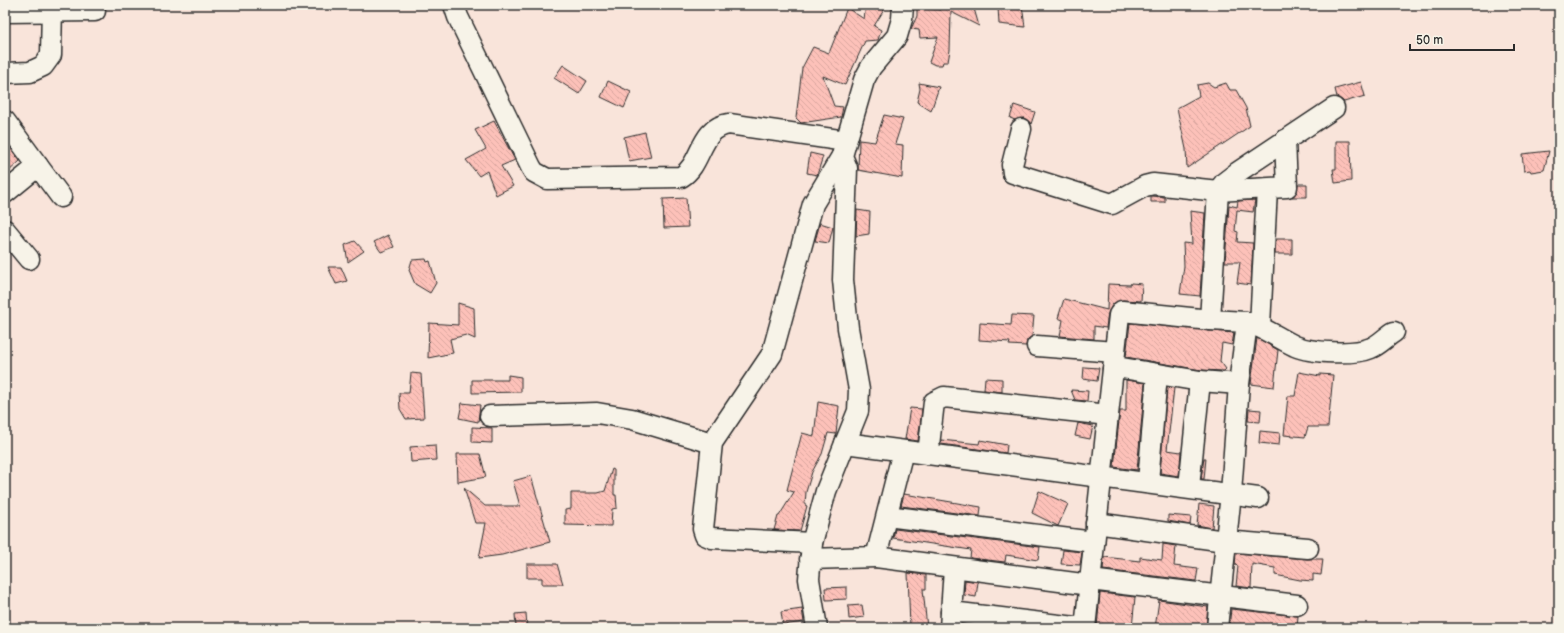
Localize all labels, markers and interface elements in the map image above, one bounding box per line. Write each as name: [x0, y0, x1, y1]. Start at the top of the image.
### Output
scale bar: [1410, 26, 1514, 52]
text: 50 m: [1416, 33, 1443, 48]

